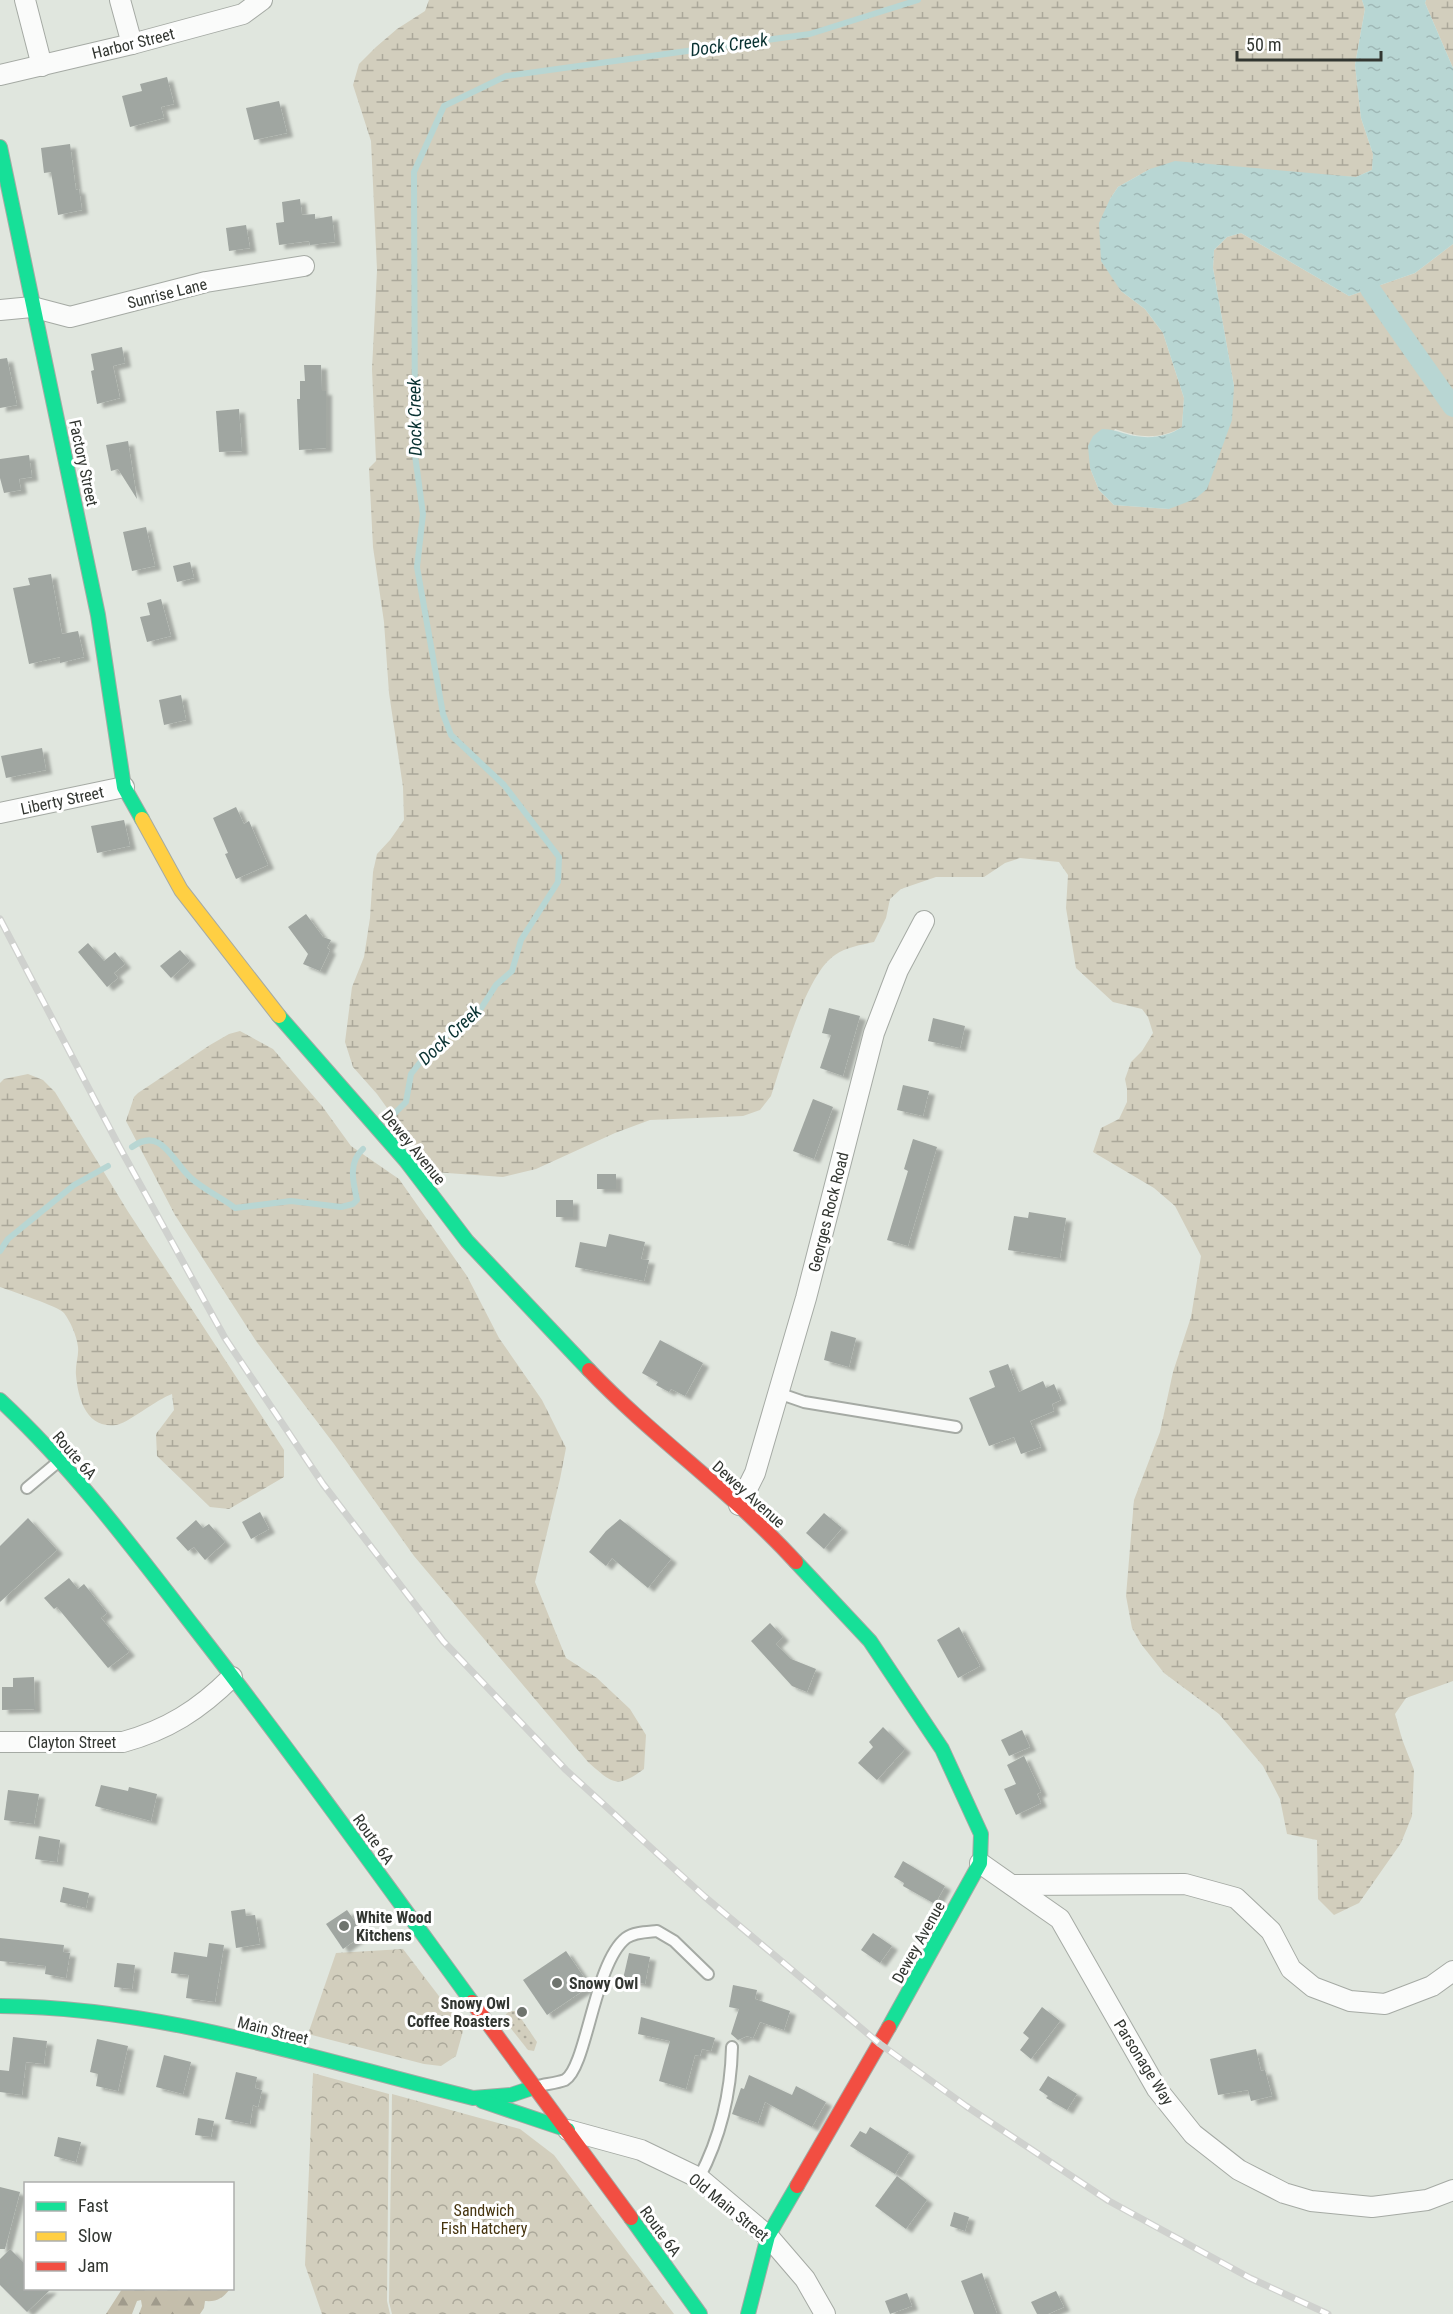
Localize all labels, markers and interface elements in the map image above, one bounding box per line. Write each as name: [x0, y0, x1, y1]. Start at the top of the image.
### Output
street label: Harbor Street: [90, 24, 177, 63]
scale bar: [1237, 24, 1381, 62]
water label: Dock Creek: [689, 29, 770, 60]
text: 50 m: [1246, 34, 1281, 55]
street label: Sunrise Lane: [125, 274, 209, 313]
water label: Dock Creek: [403, 377, 426, 456]
street label: Factory Street: [65, 418, 102, 508]
street label: Liberty Street: [19, 782, 106, 819]
water label: Dock Creek: [414, 1000, 486, 1069]
street label: Dewey Avenue: [378, 1106, 450, 1189]
street label: Georges Rock Road: [804, 1150, 853, 1274]
street label: Route 6A: [49, 1427, 101, 1483]
street label: Dewey Avenue: [709, 1457, 789, 1532]
street label: Clayton Street: [28, 1733, 117, 1752]
street label: Route 6A: [349, 1811, 398, 1868]
street label: Dewey Avenue: [888, 1898, 949, 1987]
place label: White Wood Kitchens: [356, 1908, 432, 1945]
marker: White Wood Kitchens: [337, 1919, 351, 1933]
place label: Snowy Owl: [569, 1974, 638, 1993]
marker: Snowy Owl: [550, 1976, 564, 1990]
place label: Snowy Owl Coffee Roasters: [407, 1994, 510, 2031]
marker: Snowy Owl Coffee Roasters: [515, 2005, 529, 2019]
street label: Main Street: [235, 2013, 311, 2049]
street label: Parsonage Way: [1110, 2016, 1178, 2109]
street label: Old Main Street: [685, 2169, 773, 2246]
legend: [24, 2182, 234, 2290]
text: Fast: [78, 2195, 109, 2216]
park label: Sandwich Fish Hatchery: [441, 2201, 528, 2238]
street label: Route 6A: [636, 2203, 685, 2260]
text: Slow: [78, 2225, 113, 2246]
text: Jam: [78, 2255, 109, 2276]

